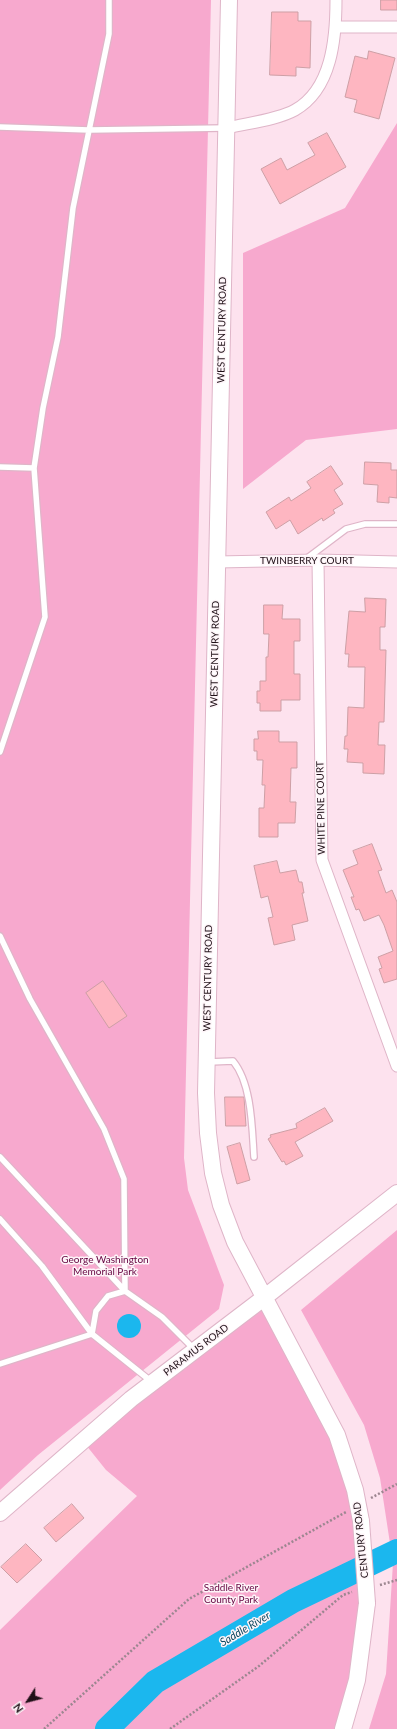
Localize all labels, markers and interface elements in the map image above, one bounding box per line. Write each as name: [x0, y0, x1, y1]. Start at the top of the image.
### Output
street label: WEST CENTURY ROAD: [215, 277, 229, 383]
street label: TWINBERRY COURT: [260, 555, 354, 567]
street label: WEST CENTURY ROAD: [208, 601, 222, 707]
street label: WHITE PINE COURT: [314, 761, 328, 855]
street label: WEST CENTURY ROAD: [201, 925, 215, 1031]
park label: George Washington Memorial Park: [61, 1254, 149, 1278]
street label: PARAMUS ROAD: [161, 1322, 231, 1378]
street label: CENTURY ROAD: [351, 1501, 371, 1579]
park label: Saddle River County Park: [204, 1582, 258, 1606]
water label: Saddle River: [218, 1609, 272, 1649]
north arrow: [8, 1681, 48, 1721]
text: N: [10, 1701, 26, 1716]

